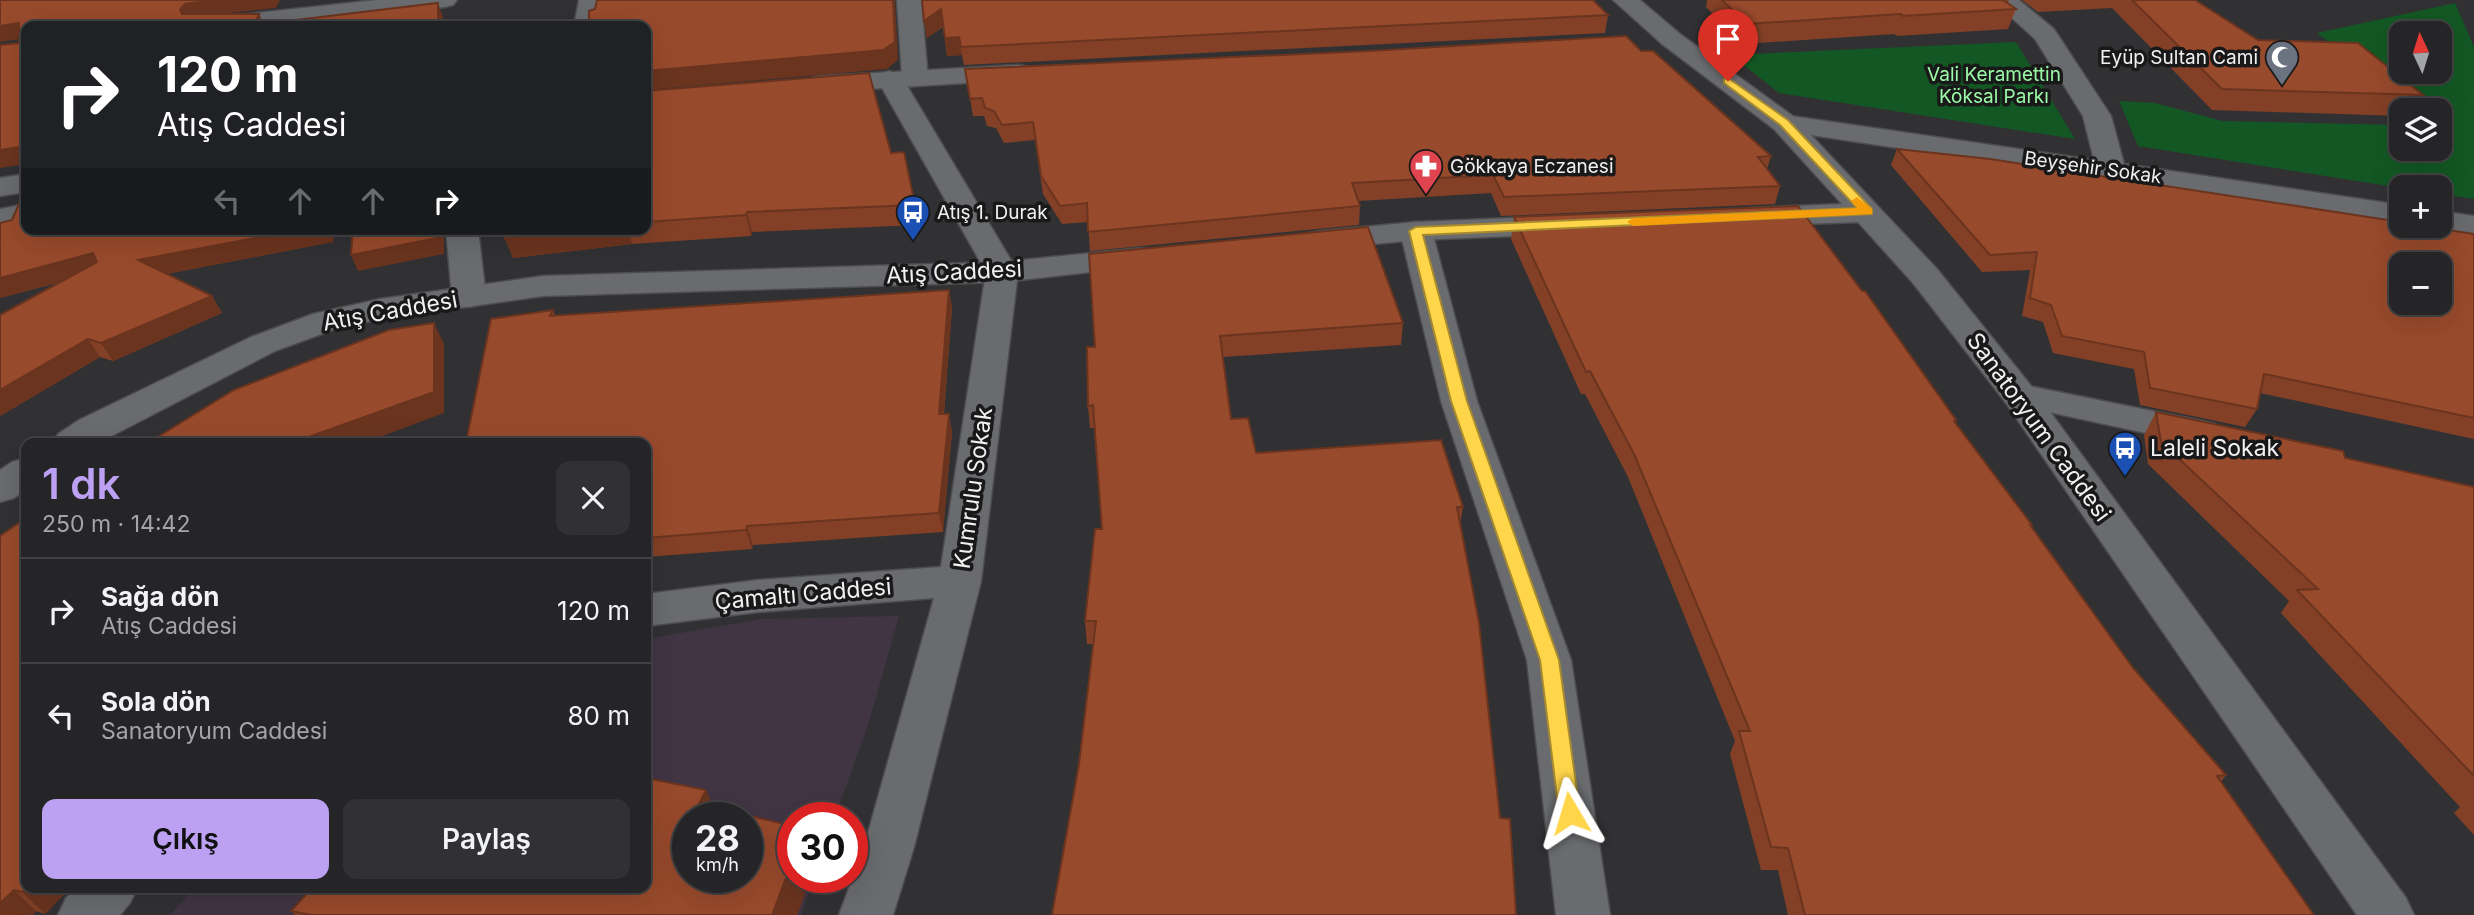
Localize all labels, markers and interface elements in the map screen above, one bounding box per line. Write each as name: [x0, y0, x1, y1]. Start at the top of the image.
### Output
pin: [1698, 9, 1758, 81]
icon: arrive: [1709, 20, 1747, 58]
north arrow: [2389, 21, 2452, 84]
map controls: [2389, 21, 2452, 315]
mosque icon: Eyüp Sultan Cami: [2263, 38, 2301, 87]
text: 120 m: [157, 45, 298, 104]
place label: Eyüp Sultan Cami: [2100, 46, 2258, 69]
icon: right: [42, 49, 133, 140]
park label: Vali Keramettin Köksal Parkı: [1927, 63, 2061, 108]
button: layers: [2389, 98, 2452, 161]
text: Atış Caddesi: [157, 105, 346, 144]
street label: Beyşehir Sokak: [2023, 146, 2164, 189]
pharmacy icon: Gökkaya Eczanesi: [1407, 147, 1445, 196]
place label: Gökkaya Eczanesi: [1450, 155, 1614, 178]
button: +: [2389, 175, 2452, 238]
icon: left: [208, 182, 246, 220]
icon: ahead: [281, 182, 319, 220]
icon: ahead: [354, 182, 392, 220]
icon: right: [427, 182, 465, 220]
bus stop icon: Atış 1. Durak: [894, 193, 932, 242]
place label: Atış 1. Durak: [937, 201, 1048, 224]
button: −: [2389, 252, 2452, 315]
street label: Atış Caddesi: [885, 254, 1023, 290]
street label: Atış Caddesi: [321, 285, 459, 337]
street label: Sanatoryum Caddesi: [1961, 327, 2117, 527]
street label: Kumrulu Sokak: [948, 405, 998, 571]
bus stop icon: Laleli Sokak: [2106, 429, 2144, 478]
place label: Laleli Sokak: [2150, 434, 2280, 462]
text: 1 dk: [42, 458, 120, 509]
button: close: [556, 461, 630, 535]
text: 250 m · 14:42: [42, 510, 190, 538]
street label: Çamaltı Caddesi: [713, 572, 893, 616]
text: Sağa dön: [101, 581, 219, 612]
icon: right: [42, 592, 80, 630]
text: 120 m: [557, 595, 630, 626]
text: Atış Caddesi: [101, 612, 237, 640]
text: Sola dön: [101, 686, 211, 717]
icon: left: [42, 697, 80, 735]
text: 80 m: [567, 700, 630, 731]
text: Sanatoryum Caddesi: [101, 717, 327, 745]
position arrow: [1533, 776, 1607, 850]
button: Çıkış: [42, 799, 329, 879]
button: Paylaş: [343, 799, 630, 879]
speed limit sign: 30: [777, 802, 868, 893]
text: 28: [695, 817, 740, 859]
text: km/h: [696, 854, 739, 875]

